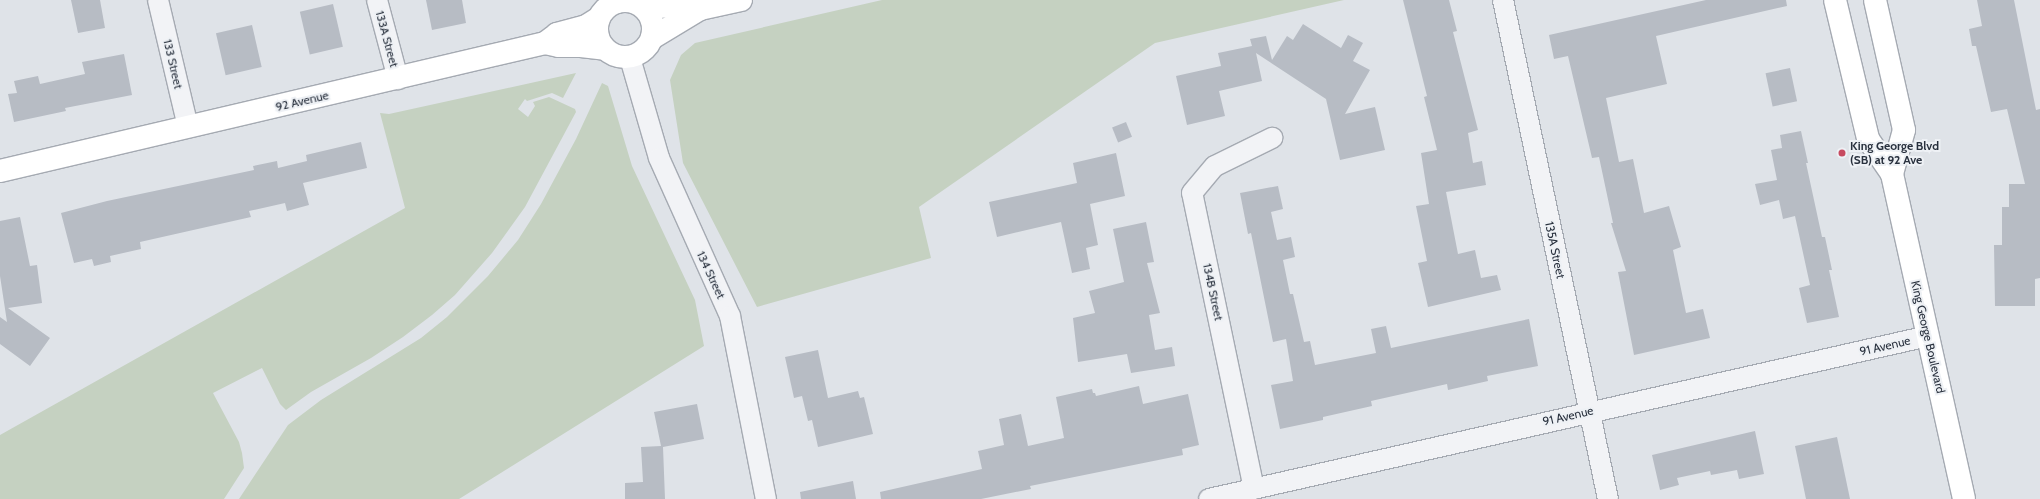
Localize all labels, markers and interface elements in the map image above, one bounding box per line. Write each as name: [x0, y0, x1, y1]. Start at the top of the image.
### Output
street label: 133A Street: [373, 9, 401, 69]
street label: 133 Street: [160, 38, 186, 90]
street label: 92 Avenue: [274, 88, 330, 114]
place label: King George Blvd (SB) at 92 Ave: [1850, 139, 1939, 167]
marker: King George Blvd (SB) at 92 Ave: [1837, 148, 1847, 158]
street label: 135A Street: [1542, 220, 1568, 280]
street label: 134 Street: [694, 249, 728, 301]
street label: 134B Street: [1200, 262, 1226, 322]
street label: King George Boulevard: [1908, 279, 1948, 395]
street label: 91 Avenue: [1858, 333, 1912, 359]
street label: 91 Avenue: [1541, 403, 1595, 429]

